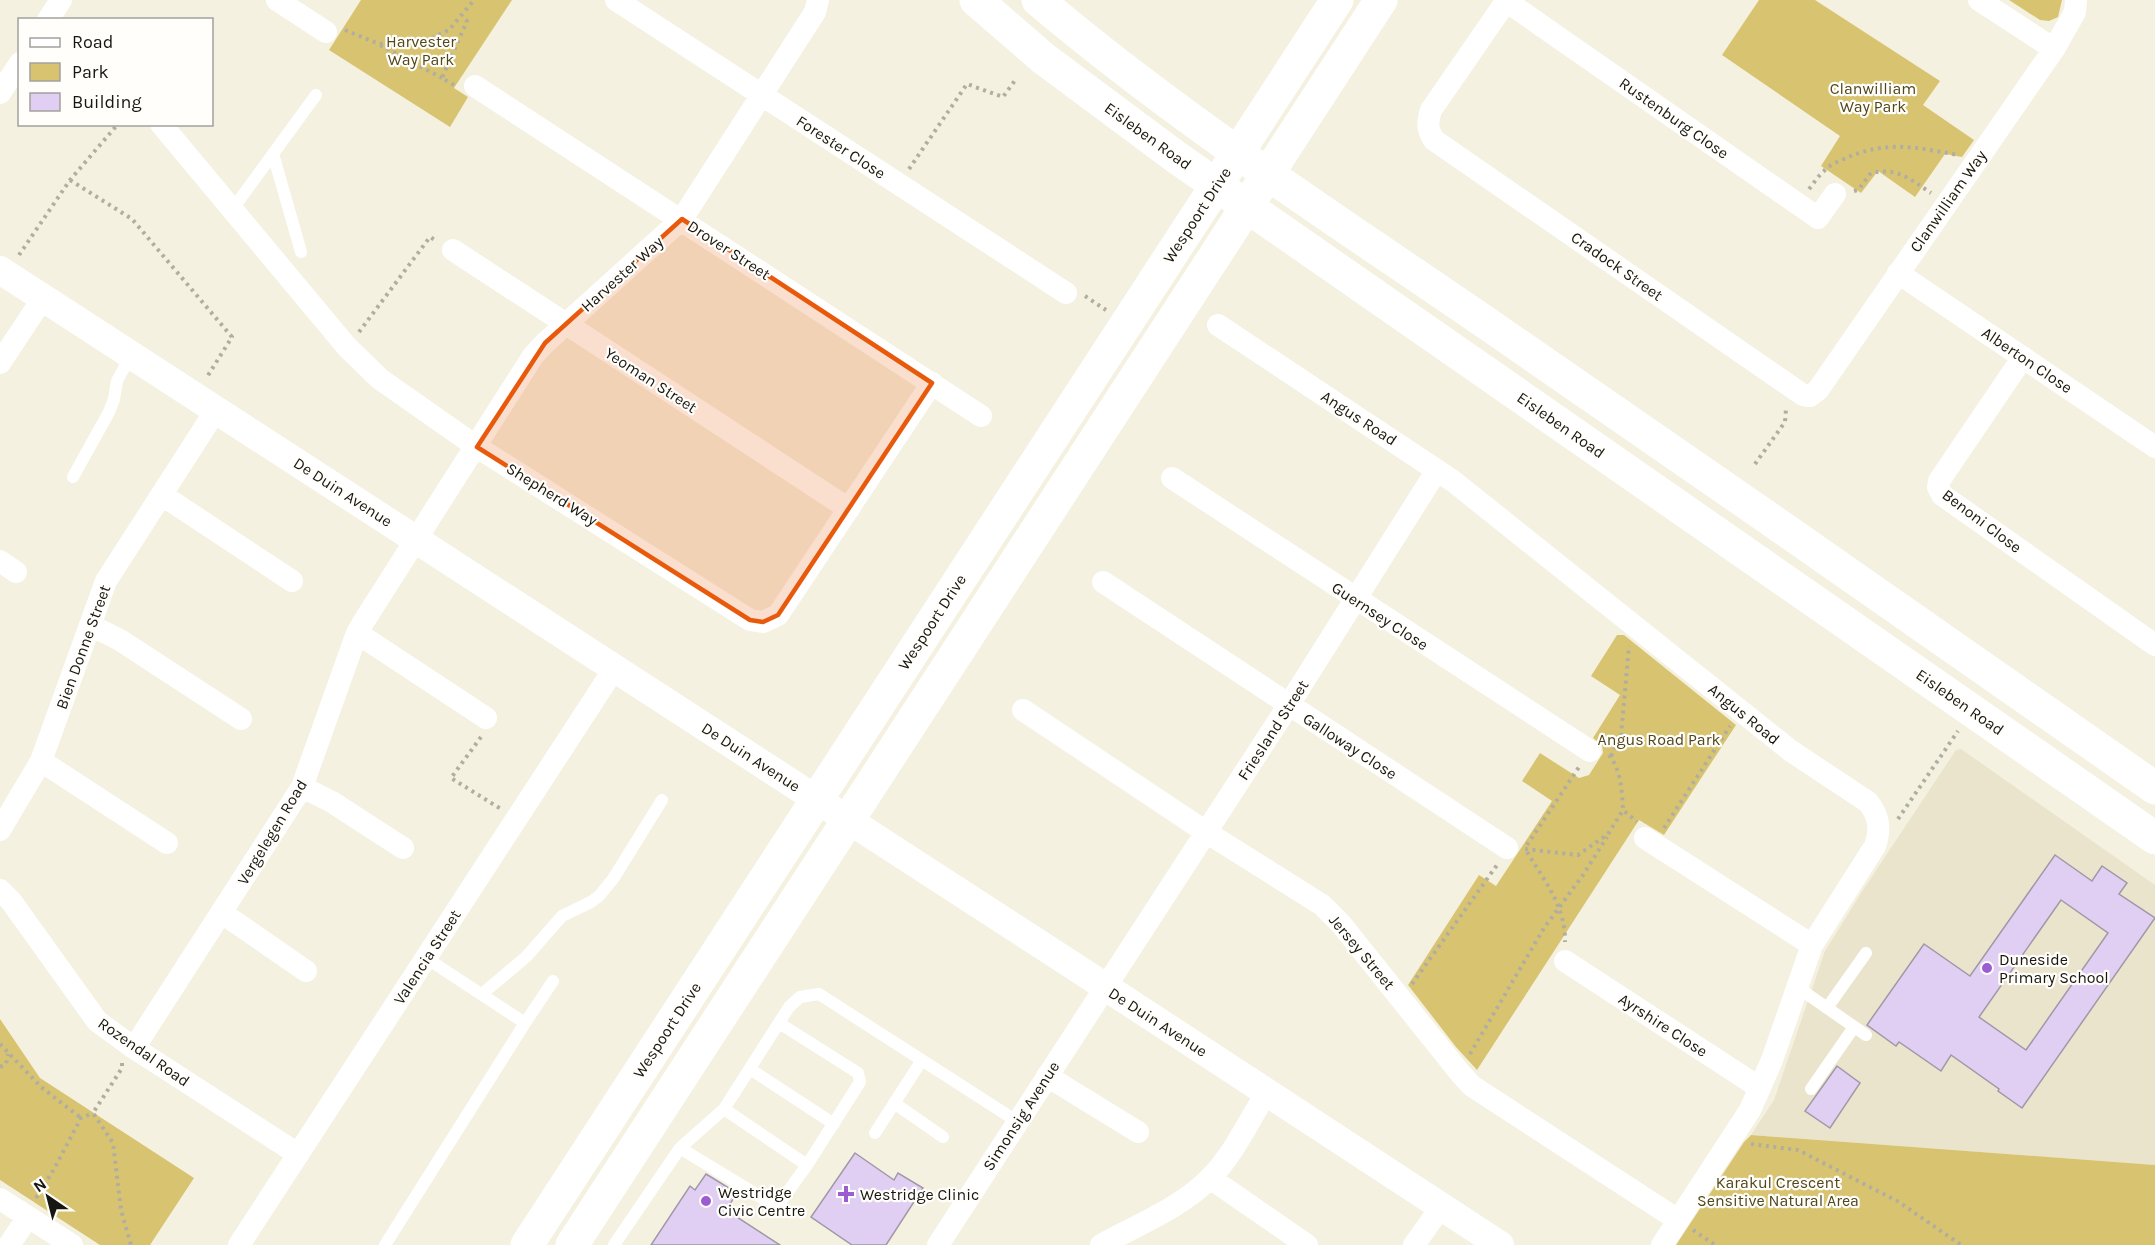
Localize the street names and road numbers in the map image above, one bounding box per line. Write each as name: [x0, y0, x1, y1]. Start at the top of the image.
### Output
street label: Rustenburg Close: [1616, 73, 1732, 163]
street label: Eisleben Road: [1101, 98, 1195, 174]
street label: Forester Close: [793, 111, 889, 183]
street label: Clanwilliam Way: [1906, 146, 1991, 256]
street label: Wespoort Drive: [1159, 164, 1235, 266]
street label: Drover Street: [684, 216, 774, 284]
street label: Cradock Street: [1567, 227, 1667, 305]
street label: Harvester Way: [577, 232, 667, 316]
street label: Alberton Close: [1978, 323, 2076, 397]
street label: Yeoman Street: [601, 343, 701, 417]
street label: Angus Road: [1318, 386, 1400, 450]
street label: Eisleben Road: [1513, 388, 1609, 462]
street label: De Duin Avenue: [290, 453, 396, 531]
street label: Shepherd Way: [503, 458, 602, 530]
street label: Benoni Close: [1939, 485, 2025, 557]
street label: Wespoort Drive: [894, 571, 970, 673]
street label: Guernsey Close: [1328, 578, 1432, 654]
street label: Bien Donne Street: [52, 582, 114, 712]
street label: Eisleben Road: [1912, 665, 2008, 739]
street label: Friesland Street: [1234, 676, 1312, 784]
street label: Angus Road: [1704, 679, 1784, 749]
street label: Galloway Close: [1299, 709, 1401, 783]
street label: De Duin Avenue: [698, 718, 804, 796]
street label: Vergelegen Road: [233, 776, 311, 888]
street label: Valencia Street: [389, 906, 465, 1008]
street label: Jersey Street: [1325, 911, 1399, 993]
street label: Wespoort Drive: [629, 979, 705, 1081]
street label: De Duin Avenue: [1105, 983, 1211, 1061]
street label: Ayrshire Close: [1615, 989, 1711, 1061]
street label: Rozendal Road: [95, 1013, 193, 1091]
street label: Simonsig Avenue: [979, 1058, 1063, 1174]

